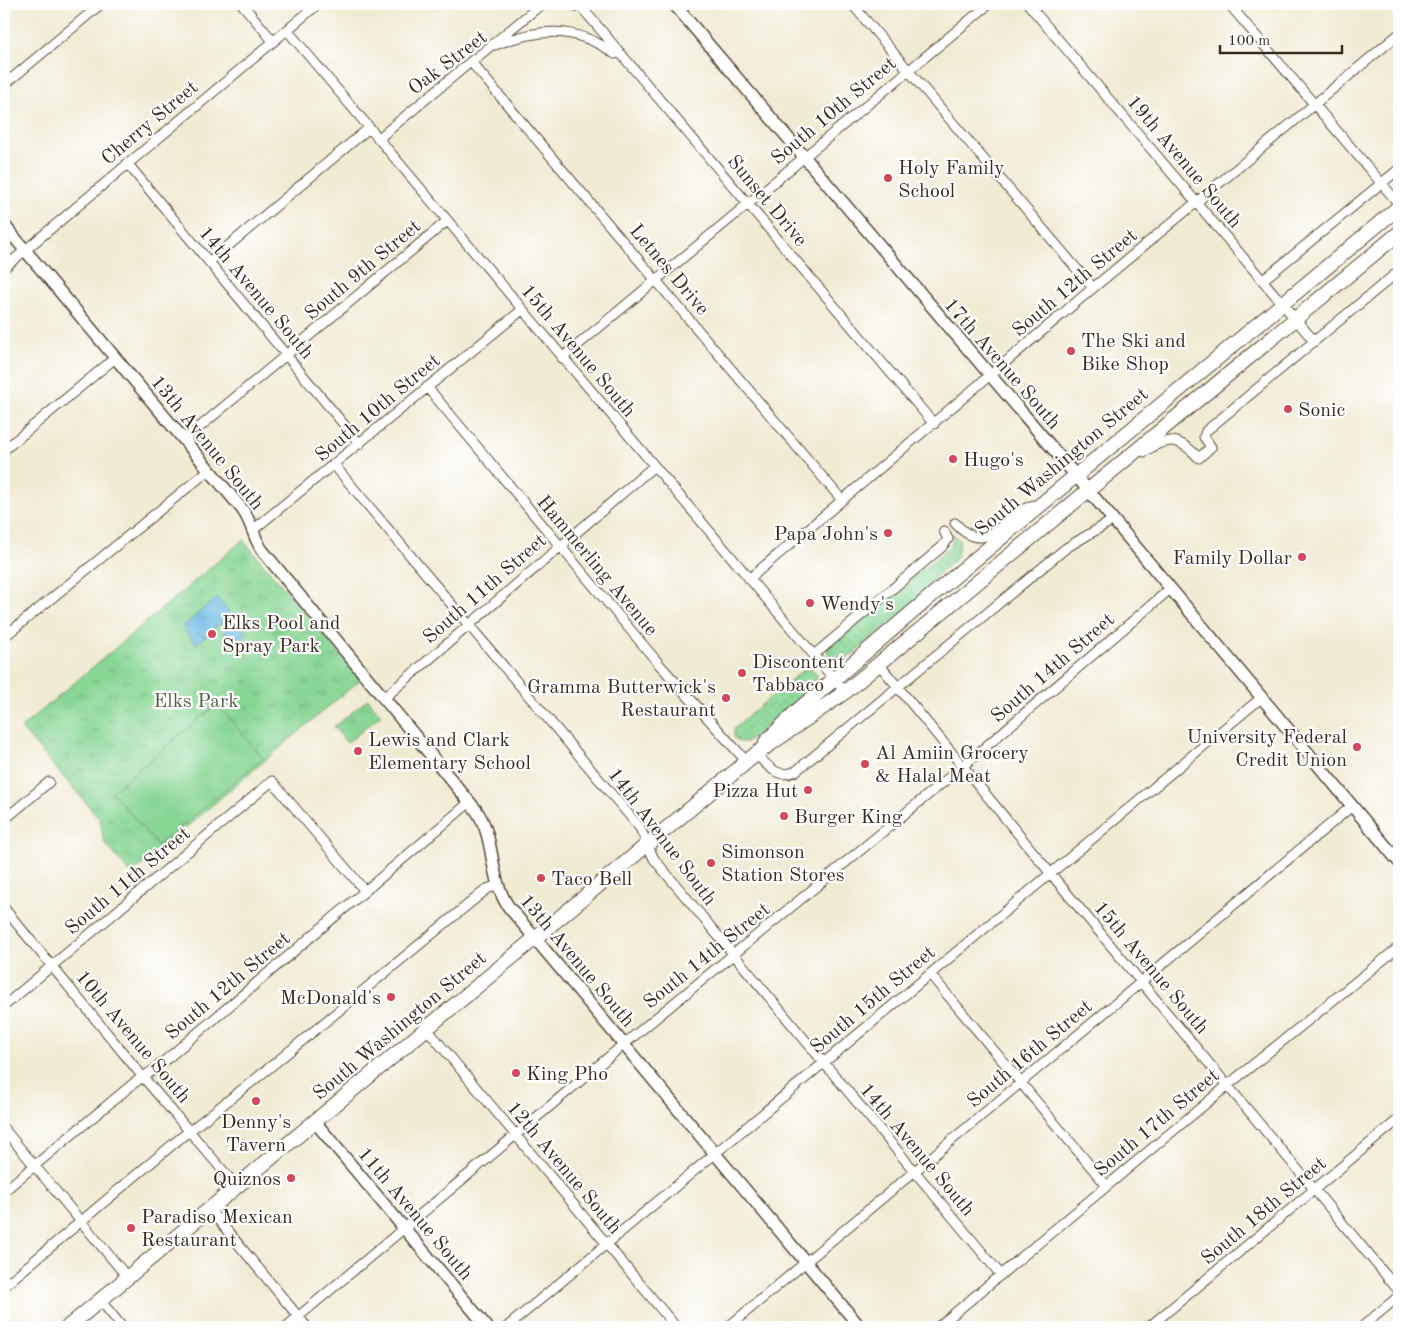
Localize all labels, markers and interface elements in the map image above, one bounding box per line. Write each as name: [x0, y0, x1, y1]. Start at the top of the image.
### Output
scale bar: [1220, 22, 1343, 54]
street label: Oak Street: [405, 28, 491, 100]
text: 100 m: [1228, 34, 1270, 49]
street label: South 10th Street: [768, 54, 901, 169]
street label: Cherry Street: [98, 78, 202, 169]
street label: 19th Avenue South: [1122, 92, 1245, 233]
street label: Sunset Drive: [723, 152, 810, 251]
place label: Holy Family School: [898, 159, 1005, 202]
marker: Holy Family School: [882, 172, 894, 184]
street label: South 9th Street: [301, 216, 425, 325]
street label: Letnes Drive: [625, 221, 712, 320]
street label: 14th Avenue South: [194, 223, 317, 364]
street label: South 12th Street: [1009, 226, 1142, 341]
street label: 15th Avenue South: [516, 281, 639, 422]
street label: 17th Avenue South: [939, 295, 1064, 434]
place label: The Ski and Bike Shop: [1081, 332, 1186, 375]
marker: The Ski and Bike Shop: [1065, 345, 1077, 357]
street label: South 10th Street: [312, 351, 445, 466]
street label: 13th Avenue South: [146, 372, 267, 514]
street label: South Washington Street: [972, 384, 1153, 541]
place label: Sonic: [1298, 401, 1346, 421]
marker: Sonic: [1282, 403, 1294, 415]
place label: Hugo's: [963, 451, 1024, 471]
marker: Hugo's: [947, 453, 959, 465]
street label: Hammerling Avenue: [532, 492, 661, 640]
place label: Papa John's: [774, 525, 878, 545]
marker: Papa John's: [882, 527, 894, 539]
street label: South 11th Street: [420, 531, 551, 648]
place label: Family Dollar: [1173, 549, 1292, 569]
marker: Family Dollar: [1296, 551, 1308, 563]
place label: Wendy's: [820, 595, 894, 615]
marker: Wendy's: [804, 597, 816, 609]
street label: South 14th Street: [988, 610, 1119, 727]
place label: Elks Pool and Spray Park: [222, 614, 340, 657]
marker: Elks Pool and Spray Park: [206, 628, 218, 640]
place label: Discontent Tabbaco: [752, 653, 845, 696]
marker: Discontent Tabbaco: [736, 667, 748, 679]
place label: Gramma Butterwick's Restaurant: [527, 678, 716, 721]
park label: Elks Park: [153, 692, 239, 712]
marker: Gramma Butterwick's Restaurant: [720, 692, 732, 704]
place label: University Federal Credit Union: [1186, 728, 1347, 771]
place label: Lewis and Clark Elementary School: [368, 731, 531, 774]
marker: University Federal Credit Union: [1351, 741, 1363, 753]
place label: Al Amiin Grocery & Halal Meat: [875, 744, 1029, 787]
marker: Lewis and Clark Elementary School: [352, 745, 364, 757]
marker: Al Amiin Grocery & Halal Meat: [859, 758, 871, 770]
street label: 14th Avenue South: [603, 765, 720, 910]
place label: Pizza Hut: [712, 782, 798, 802]
marker: Pizza Hut: [802, 784, 814, 796]
place label: Burger King: [794, 808, 903, 828]
marker: Burger King: [778, 810, 790, 822]
street label: South 11th Street: [62, 824, 195, 939]
place label: Simonson Station Stores: [721, 843, 844, 886]
marker: Simonson Station Stores: [705, 857, 717, 869]
place label: Taco Bell: [551, 870, 632, 890]
marker: Taco Bell: [535, 872, 547, 884]
street label: 13th Avenue South: [515, 891, 638, 1032]
street label: 15th Avenue South: [1089, 898, 1212, 1039]
street label: South 14th Street: [640, 900, 774, 1013]
street label: South 12th Street: [162, 929, 295, 1044]
street label: South 15th Street: [807, 943, 940, 1058]
street label: South Washington Street: [310, 948, 491, 1105]
street label: 10th Avenue South: [71, 967, 194, 1108]
place label: McDonald's: [280, 989, 381, 1009]
marker: McDonald's: [385, 991, 397, 1003]
street label: South 16th Street: [964, 997, 1097, 1112]
place label: King Pho: [526, 1065, 608, 1085]
street label: South 17th Street: [1091, 1066, 1224, 1181]
marker: King Pho: [510, 1067, 522, 1079]
street label: 14th Avenue South: [855, 1080, 978, 1221]
marker: Denny's Tavern: [250, 1095, 262, 1107]
street label: 12th Avenue South: [502, 1098, 625, 1239]
place label: Denny's Tavern: [221, 1113, 291, 1156]
street label: 11th Avenue South: [353, 1144, 476, 1285]
street label: South 18th Street: [1198, 1154, 1331, 1269]
place label: Quiznos: [213, 1170, 281, 1190]
marker: Quiznos: [285, 1172, 297, 1184]
place label: Paradiso Mexican Restaurant: [141, 1208, 293, 1251]
marker: Paradiso Mexican Restaurant: [125, 1222, 137, 1234]

